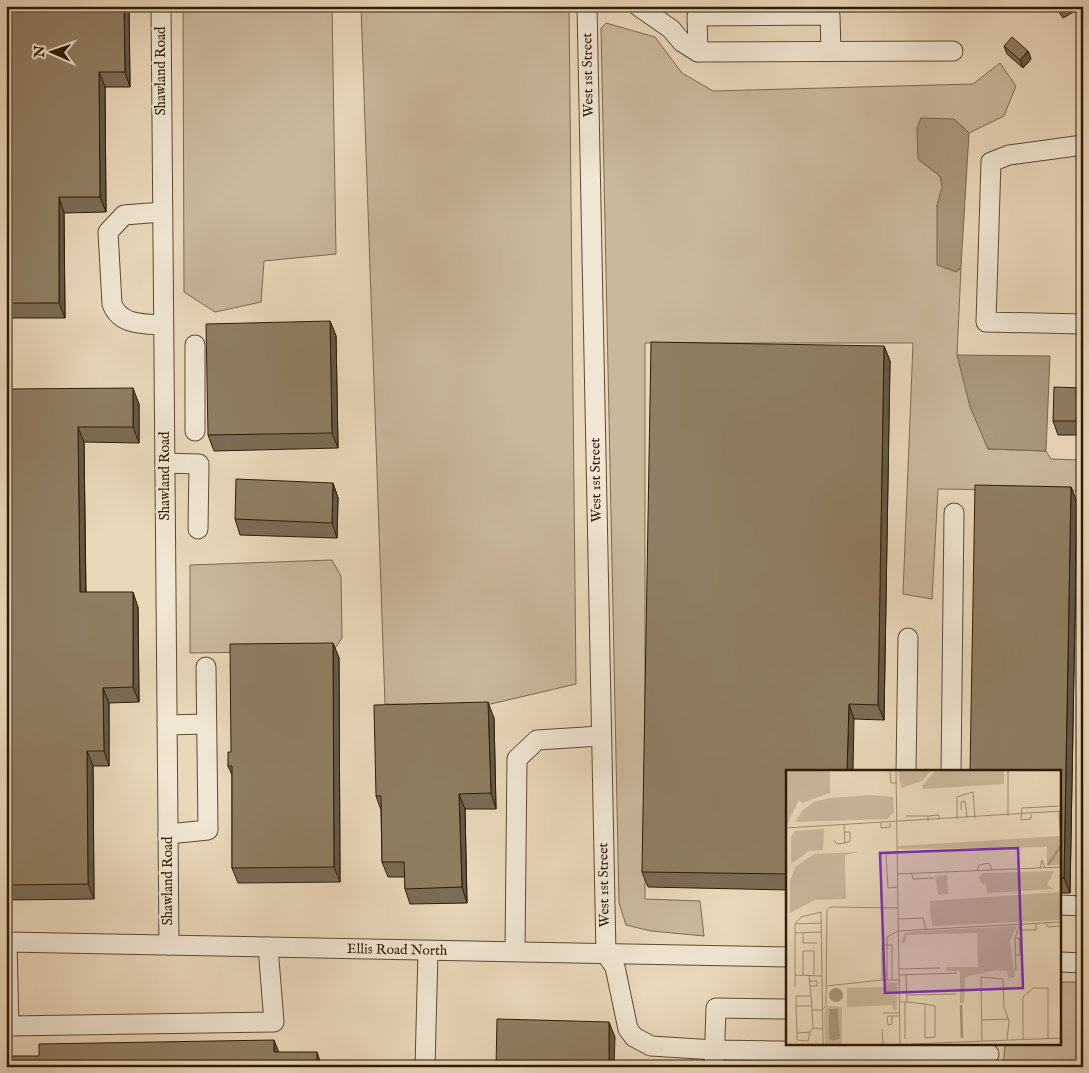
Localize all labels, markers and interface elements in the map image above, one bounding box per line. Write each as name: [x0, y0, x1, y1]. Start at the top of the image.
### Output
street label: Shawland Road: [152, 26, 170, 116]
north arrow: [28, 28, 78, 78]
street label: West 1st Street: [578, 32, 598, 117]
text: N: [31, 45, 49, 59]
street label: Shawland Road: [156, 431, 174, 521]
street label: West 1st Street: [586, 437, 606, 522]
inset map: [786, 770, 1062, 1046]
street label: Shawland Road: [159, 836, 177, 926]
street label: West 1st Street: [594, 842, 614, 927]
street label: Ellis Road North: [347, 940, 448, 960]

